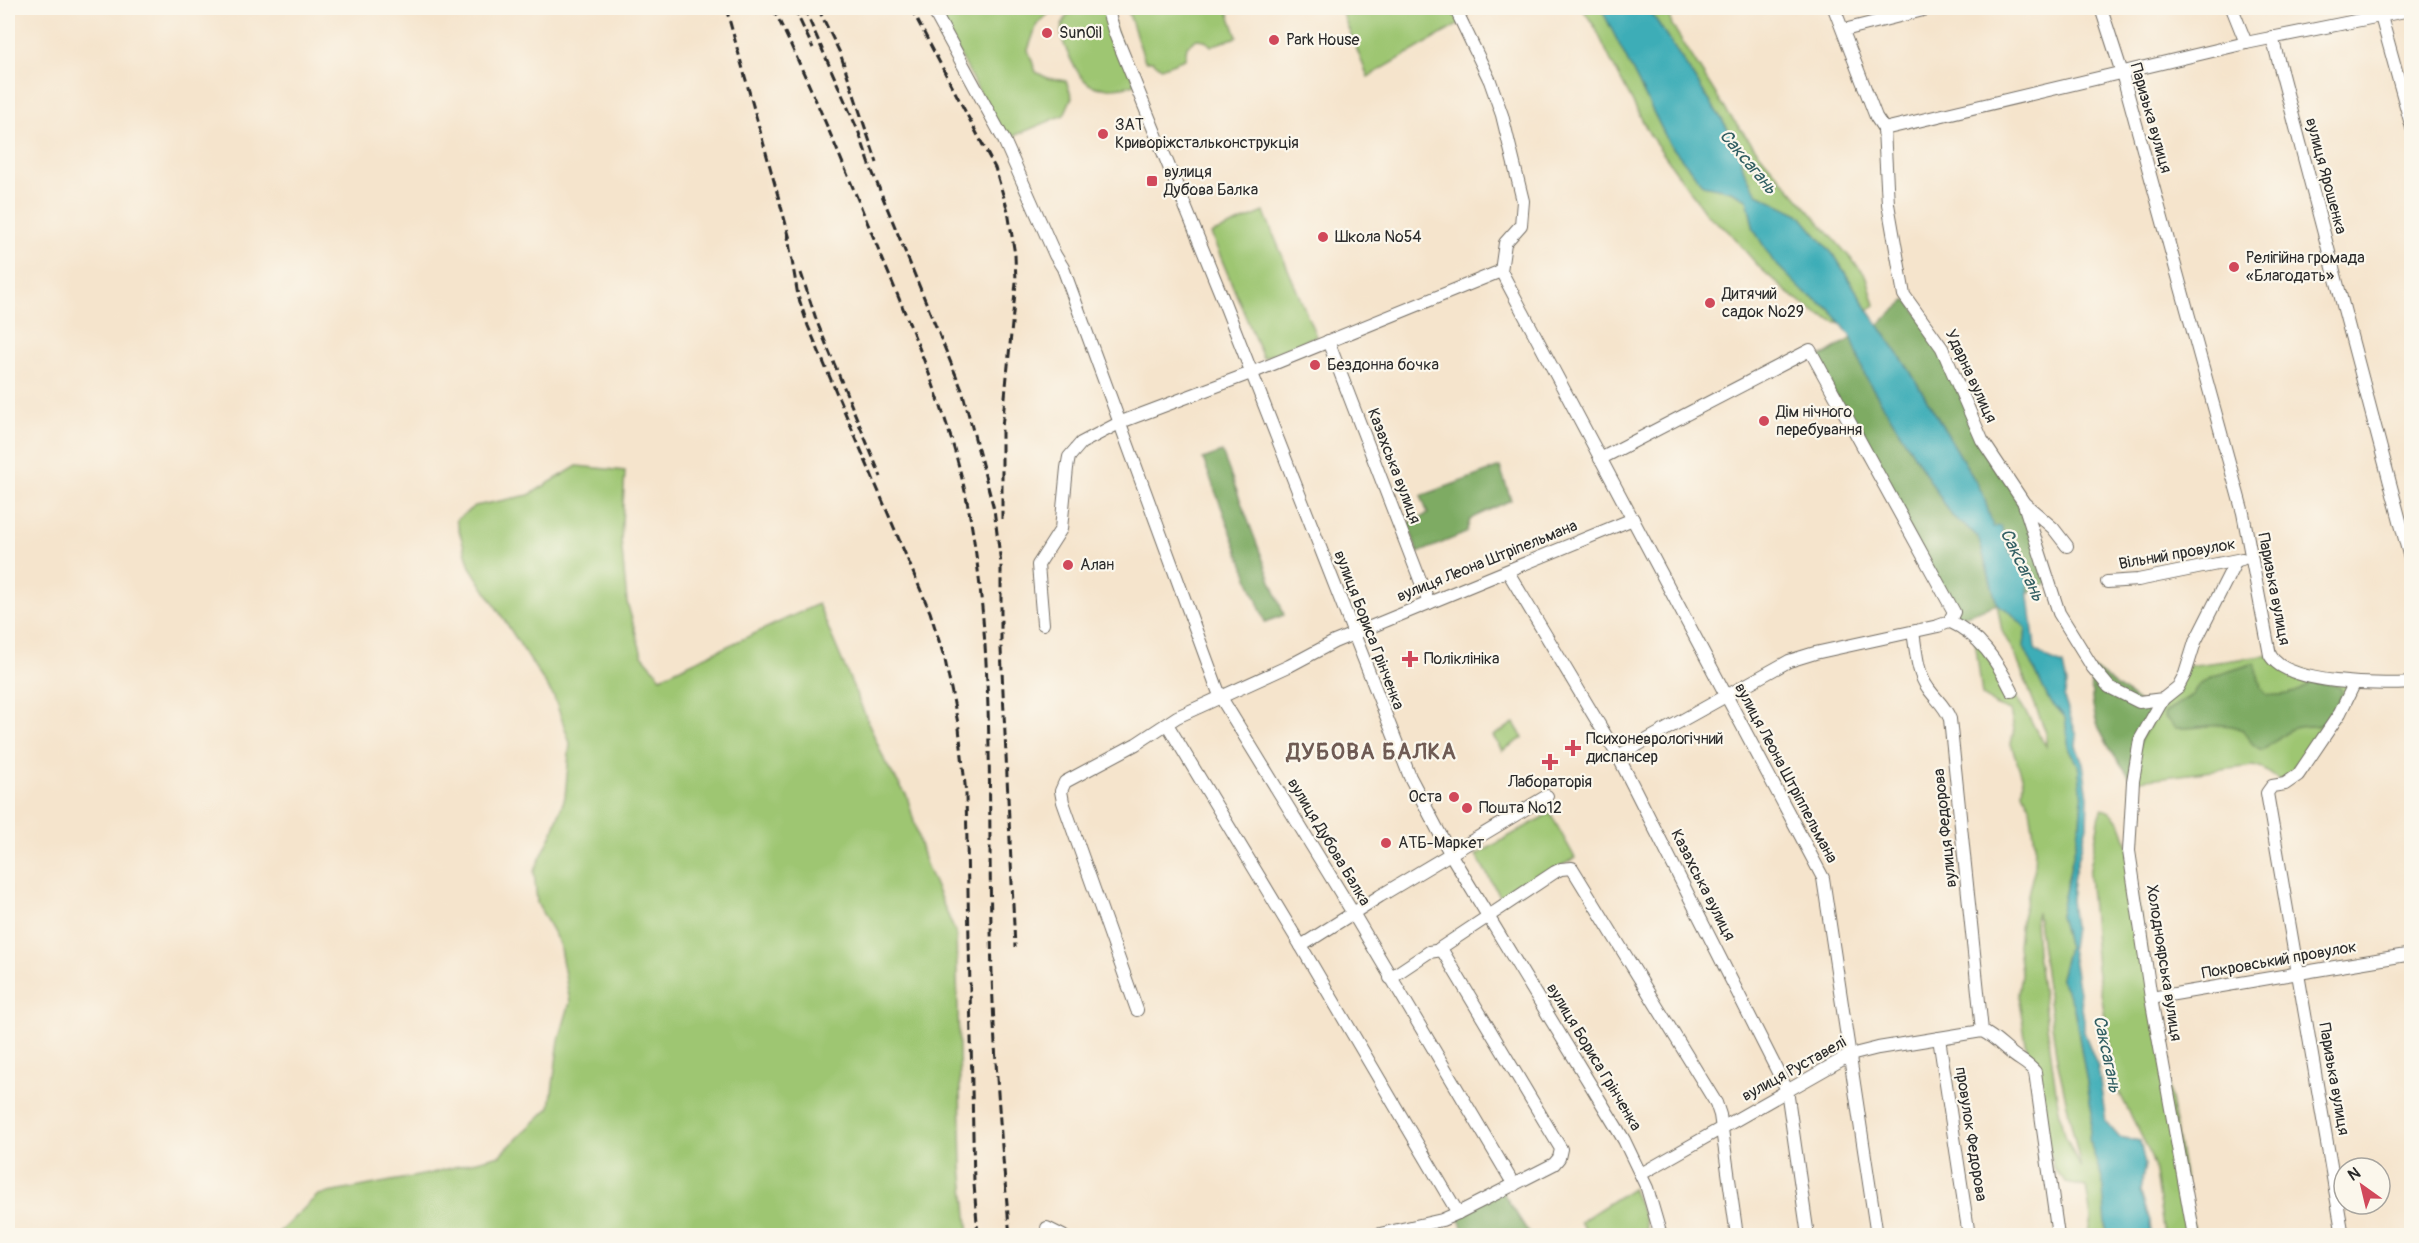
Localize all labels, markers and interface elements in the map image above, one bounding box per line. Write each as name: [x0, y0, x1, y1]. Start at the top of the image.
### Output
place label: SunOil: [1059, 23, 1102, 43]
marker: SunOil: [1040, 26, 1054, 40]
place label: Park House: [1286, 30, 1359, 50]
marker: Park House: [1267, 33, 1281, 47]
street label: Паризька вулиця: [2126, 61, 2176, 175]
place label: ЗАТ Криворіжстальконструкція: [1115, 115, 1299, 153]
street label: вулиця Ярошенка: [2301, 116, 2351, 236]
water label: Саксагань: [1714, 125, 1782, 200]
marker: ЗАТ Криворіжстальконструкція: [1096, 127, 1110, 141]
place label: вулиця Дубова Балка: [1163, 162, 1258, 200]
marker: вулиця Дубова Балка: [1145, 174, 1159, 188]
place label: Школа №54: [1335, 227, 1422, 247]
marker: Школа №54: [1316, 230, 1330, 244]
place label: Релігійна громада «Благодать»: [2246, 248, 2365, 286]
marker: Релігійна громада «Благодать»: [2227, 260, 2241, 274]
place label: Дитячий садок №29: [1721, 284, 1804, 322]
marker: Дитячий садок №29: [1703, 296, 1717, 310]
street label: Ударна вулиця: [1941, 326, 2001, 426]
place label: Бездонна бочка: [1327, 355, 1439, 375]
marker: Бездонна бочка: [1308, 358, 1322, 372]
place label: Дім нічного перебування: [1775, 402, 1862, 440]
street label: Казахська вулиця: [1363, 405, 1425, 527]
marker: Дім нічного перебування: [1757, 414, 1771, 428]
street label: вулиця Леона Штріпельмана: [1394, 516, 1580, 606]
water label: Саксагань: [1995, 525, 2050, 606]
street label: Паризька вулиця: [2253, 531, 2295, 647]
street label: Вільний провулок: [2117, 534, 2237, 574]
street label: вулиця Бориса Грінченка: [1329, 548, 1409, 712]
place label: Алан: [1080, 555, 1114, 575]
marker: Алан: [1061, 558, 1075, 572]
place label: Поліклініка: [1424, 649, 1500, 669]
marker: Поліклініка: [1401, 650, 1419, 668]
street label: вулиця Леона Штріппельмана: [1730, 680, 1842, 866]
place label: Психоневрологічний диспансер: [1586, 729, 1724, 767]
district label: ДУБОВА БАЛКА: [1285, 738, 1457, 766]
marker: Психоневрологічний диспансер: [1564, 739, 1582, 757]
marker: Лабораторія: [1541, 753, 1559, 771]
street label: вулиця Федорова: [1929, 768, 1961, 888]
place label: Лабораторія: [1507, 772, 1592, 792]
street label: вулиця Дубова Балка: [1283, 775, 1375, 909]
place label: Оста: [1409, 787, 1442, 807]
marker: Оста: [1447, 790, 1461, 804]
place label: Пошта №12: [1479, 798, 1562, 818]
marker: Пошта №12: [1460, 801, 1474, 815]
street label: Казахська вулиця: [1666, 826, 1740, 944]
place label: АТБ-Маркет: [1398, 833, 1484, 853]
marker: АТБ-Маркет: [1379, 836, 1393, 850]
street label: Холодноярська вулиця: [2142, 883, 2186, 1043]
street label: Покровський провулок: [2200, 937, 2358, 983]
street label: вулиця Бориса Грінченка: [1542, 979, 1646, 1135]
water label: Саксагань: [2088, 1013, 2127, 1095]
street label: Паризька вулиця: [2314, 1021, 2354, 1137]
street label: вулиця Руставелі: [1738, 1032, 1850, 1106]
street label: провулок Федорова: [1950, 1065, 1992, 1203]
north arrow: [2332, 1156, 2392, 1216]
text: N: [2344, 1163, 2364, 1186]

